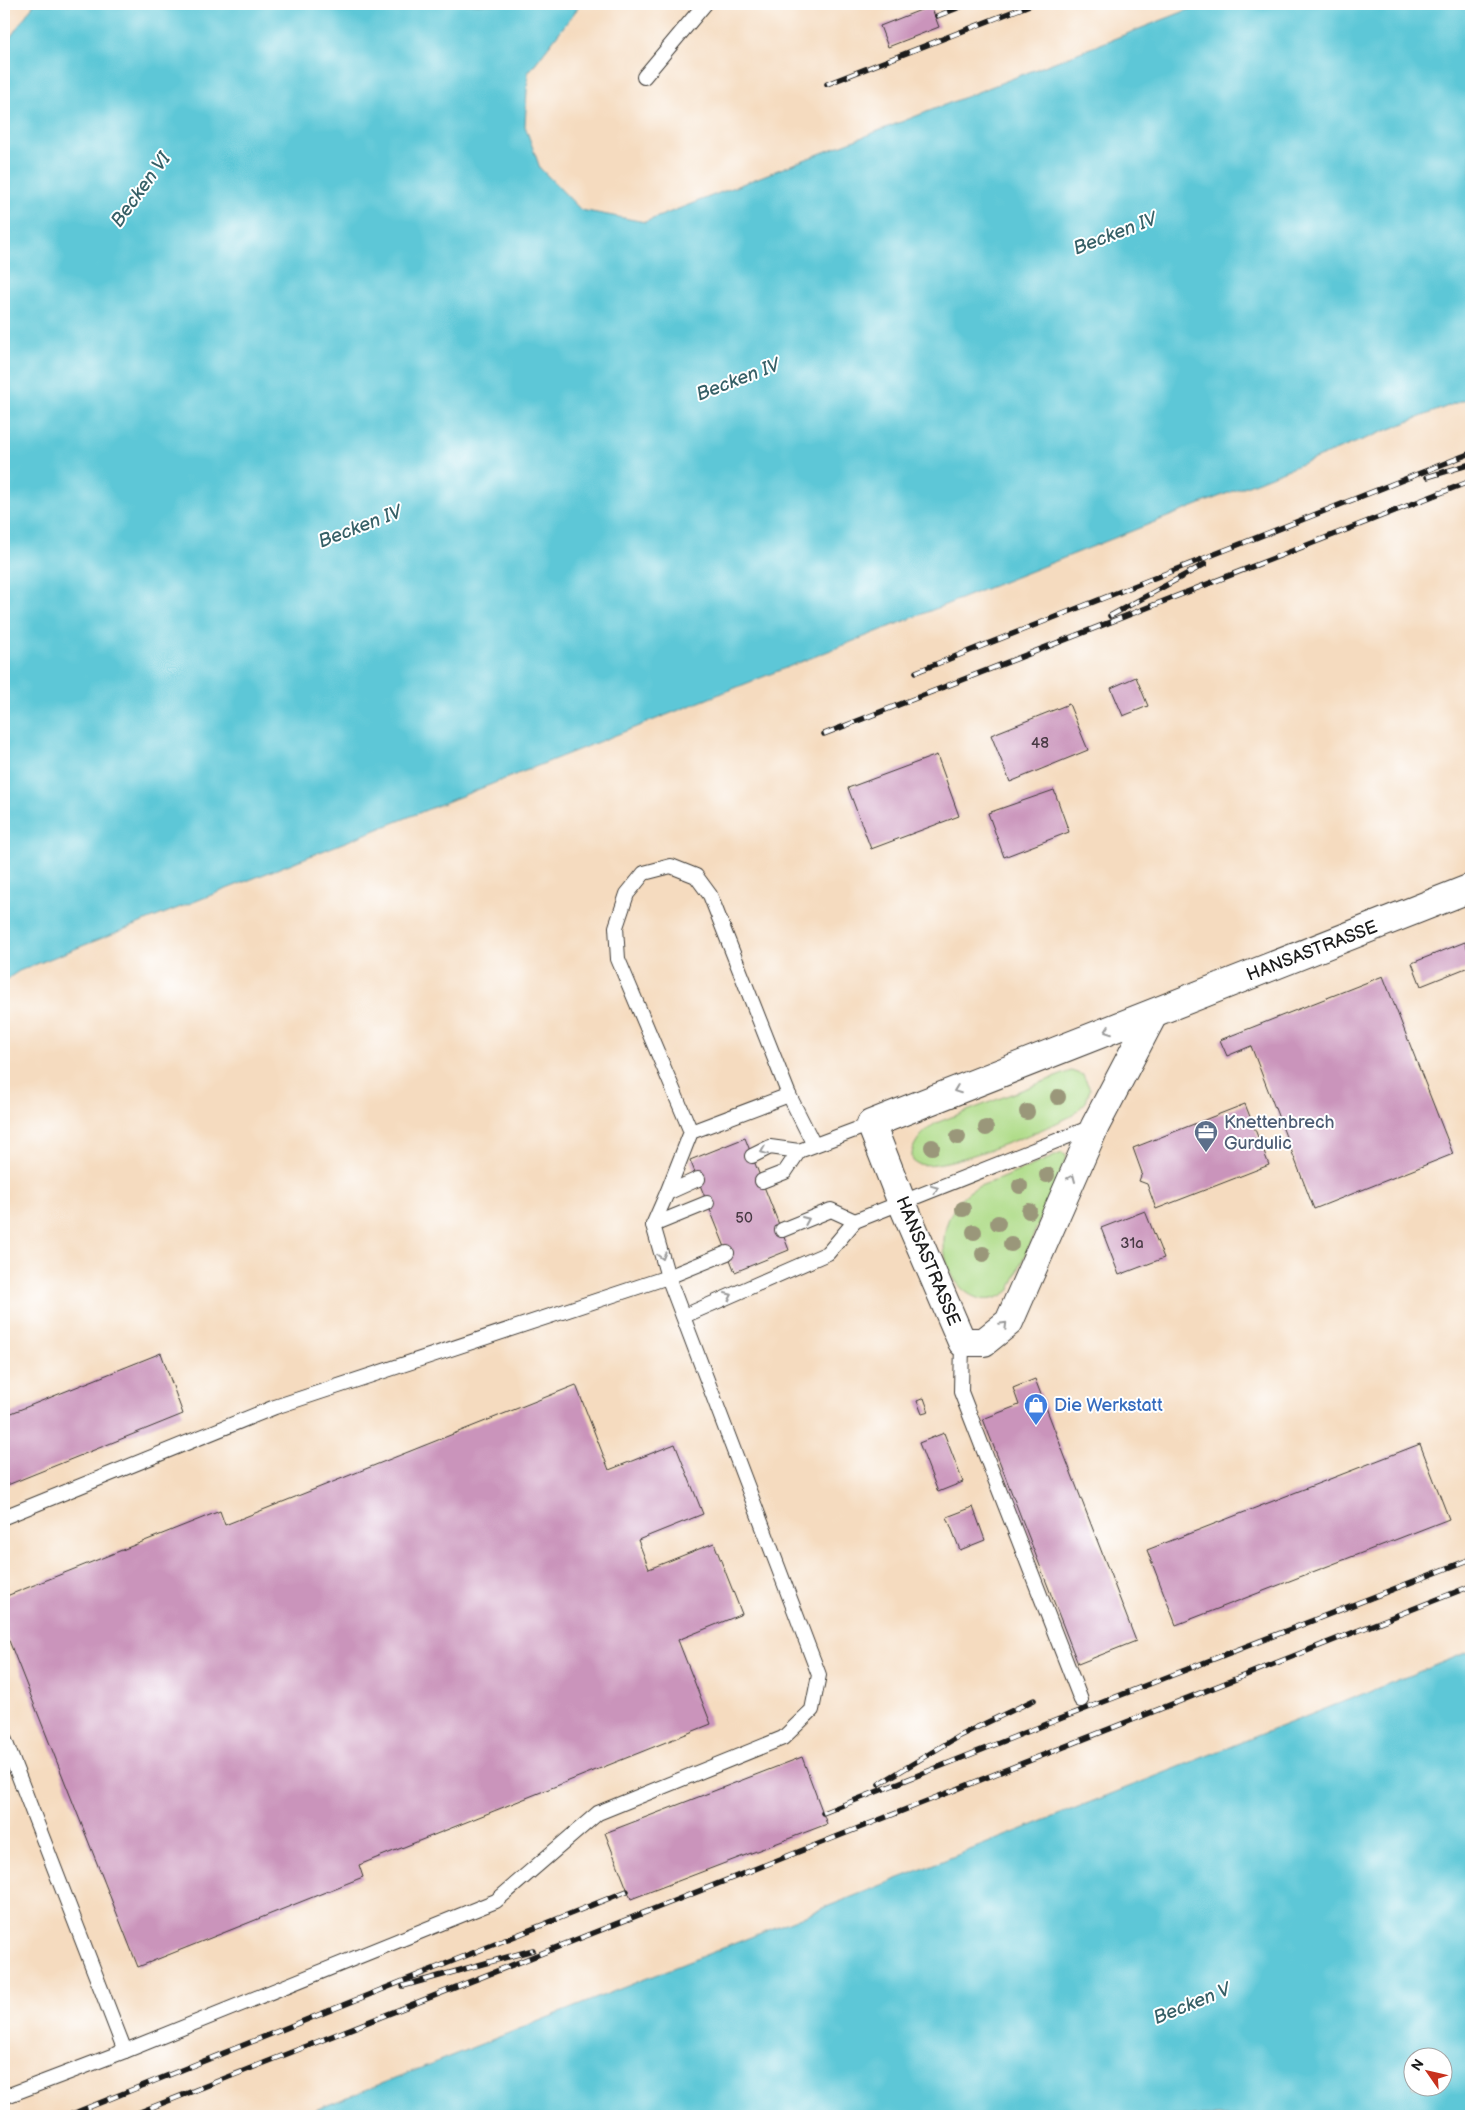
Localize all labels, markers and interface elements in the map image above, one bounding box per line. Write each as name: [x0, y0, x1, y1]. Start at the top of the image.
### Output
water label: Becken VI: [106, 147, 176, 232]
water label: Becken IV: [1070, 207, 1162, 260]
water label: Becken IV: [693, 353, 785, 406]
water label: Becken IV: [315, 500, 407, 553]
house number: 48: [1031, 734, 1049, 753]
street label: HANSASTRASSE: [1244, 916, 1380, 986]
one-way arrow: [1105, 1025, 1113, 1035]
one-way arrow: [953, 1084, 962, 1094]
place label: Knettenbrech Gurdulic: [1224, 1112, 1334, 1154]
office icon: Knettenbrech Gurdulic: [1193, 1119, 1219, 1153]
one-way arrow: [760, 1144, 769, 1155]
one-way arrow: [1065, 1174, 1076, 1183]
one-way arrow: [930, 1185, 939, 1195]
street label: HANSASTRASSE: [891, 1193, 965, 1329]
house number: 50: [735, 1209, 753, 1228]
one-way arrow: [801, 1216, 810, 1226]
house number: 31a: [1120, 1234, 1144, 1253]
one-way arrow: [656, 1251, 666, 1260]
one-way arrow: [724, 1292, 733, 1303]
one-way arrow: [998, 1321, 1007, 1330]
shop icon: Die Werkstatt: [1023, 1392, 1049, 1426]
place label: Die Werkstatt: [1054, 1395, 1163, 1416]
water label: Becken V: [1150, 1977, 1236, 2030]
north arrow: [1402, 2048, 1452, 2098]
text: N: [1408, 2056, 1428, 2074]

